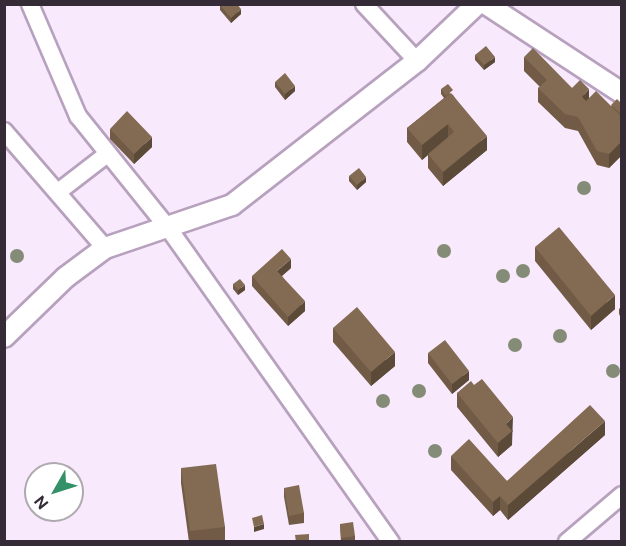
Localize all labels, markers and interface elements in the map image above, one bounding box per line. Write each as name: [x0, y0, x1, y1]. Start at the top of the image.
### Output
north arrow: [24, 462, 84, 522]
text: N: [29, 491, 53, 514]

